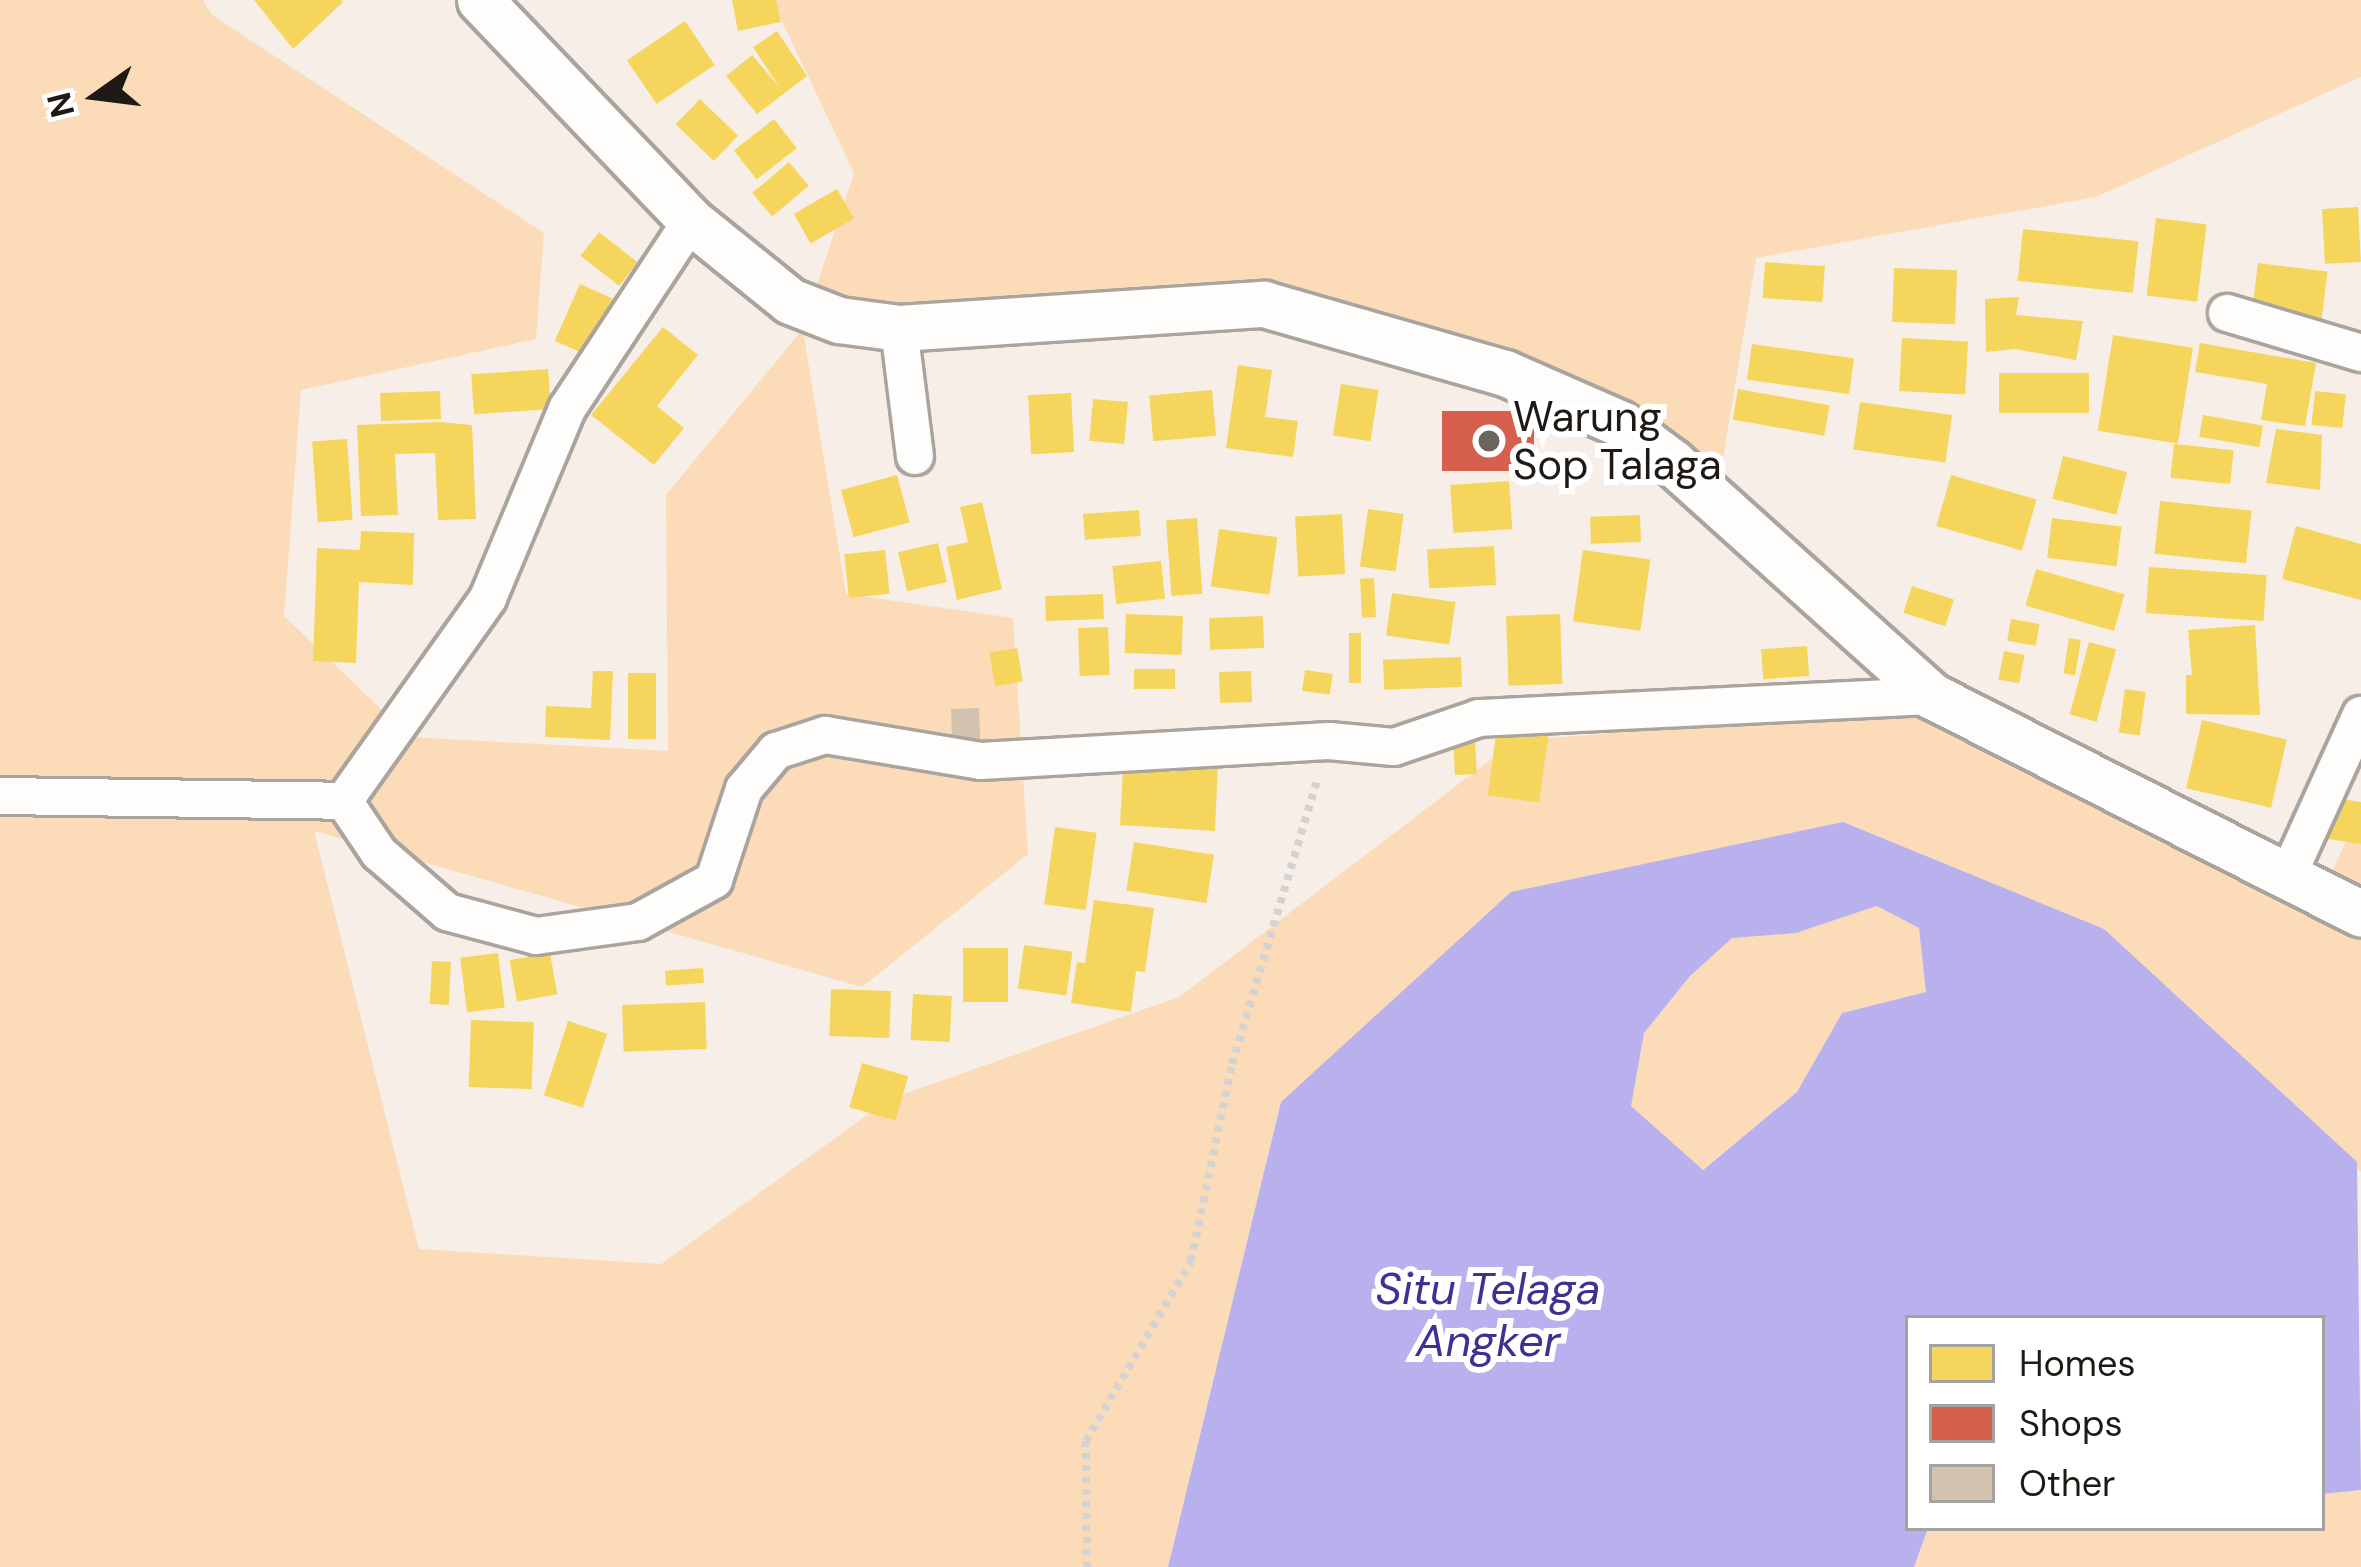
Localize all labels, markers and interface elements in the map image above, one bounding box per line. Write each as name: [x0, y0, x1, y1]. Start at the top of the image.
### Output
north arrow: [36, 36, 156, 156]
text: N: [37, 88, 84, 122]
place label: Warung Sop Talaga: [1513, 392, 1722, 490]
marker: Warung Sop Talaga: [1476, 428, 1502, 454]
water label: Situ Telaga Angker: [1375, 1262, 1601, 1368]
legend: [1905, 1315, 2325, 1531]
text: Homes: [2019, 1340, 2135, 1387]
text: Shops: [2019, 1400, 2123, 1447]
text: Other: [2019, 1460, 2115, 1507]

